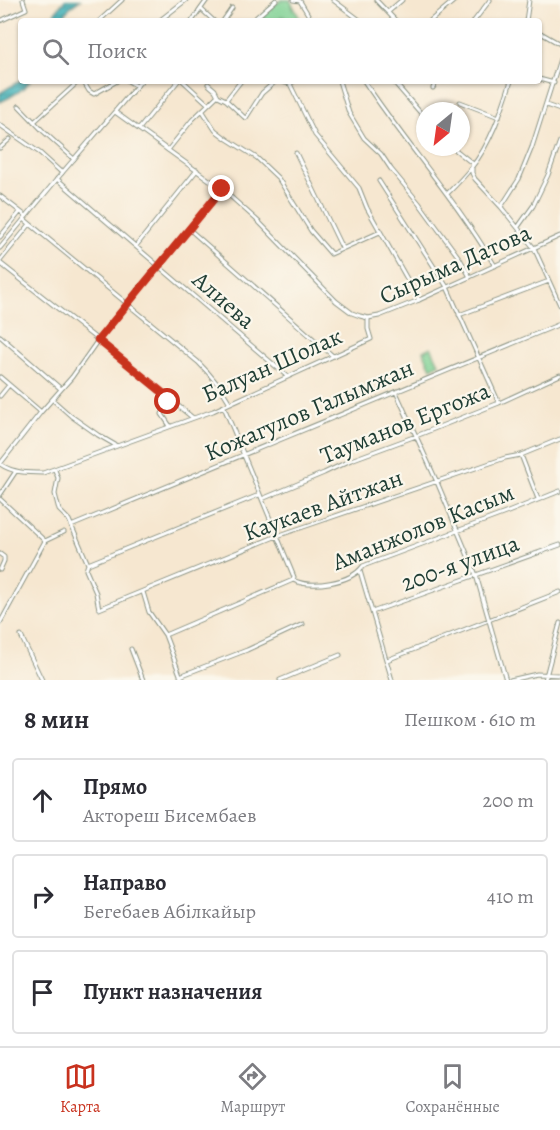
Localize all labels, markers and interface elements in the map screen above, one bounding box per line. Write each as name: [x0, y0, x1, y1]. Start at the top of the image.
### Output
search box: [18, 18, 542, 84]
icon: search: [39, 35, 72, 68]
text: Поиск: [87, 36, 147, 66]
north arrow: [416, 102, 470, 156]
route end: [208, 175, 234, 201]
street label: Сырыма Датова: [374, 216, 536, 312]
street label: Алиева: [185, 263, 262, 336]
street label: Балуан Шолак: [197, 320, 347, 410]
street label: Кожагулов Галымжан: [200, 351, 418, 469]
street label: Тауманов Ергожа: [316, 374, 494, 472]
route start: [154, 388, 180, 414]
street label: Каукаев Айтжан: [239, 461, 407, 549]
street label: Аманжолов Касым: [327, 476, 519, 578]
street label: 200-я улица: [397, 527, 523, 599]
text: 8 мин: [24, 702, 89, 737]
text: Пешком · 610 m: [404, 706, 536, 733]
text: Прямо: [83, 772, 147, 802]
icon: ahead: [26, 784, 59, 817]
text: 200 m: [483, 787, 534, 814]
text: Актореш Бисембаев: [83, 802, 256, 829]
text: Направо: [83, 868, 166, 898]
icon: right: [26, 880, 59, 913]
text: 410 m: [487, 883, 534, 910]
text: Бегебаев Абілкайыр: [83, 898, 256, 925]
icon: arrive: [26, 976, 59, 1009]
text: Пункт назначения: [83, 977, 262, 1007]
tab: Карта: [60, 1060, 100, 1118]
tab: Маршрут: [221, 1060, 285, 1118]
tab: Сохранённые: [406, 1060, 500, 1118]

